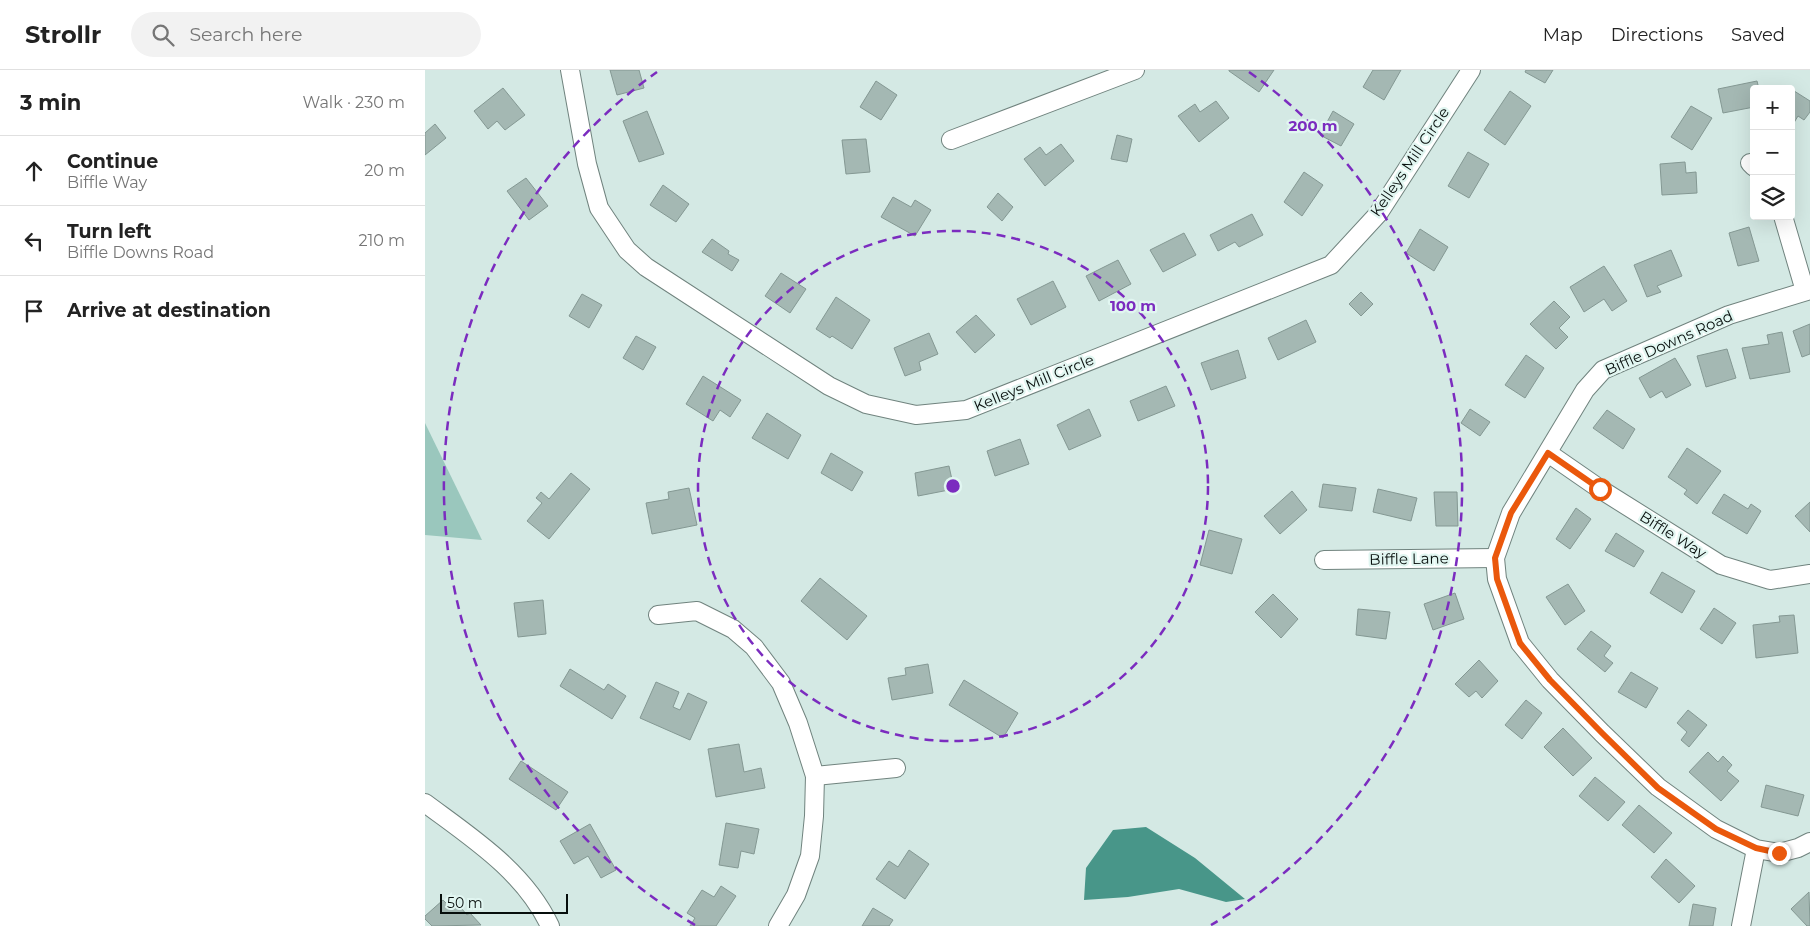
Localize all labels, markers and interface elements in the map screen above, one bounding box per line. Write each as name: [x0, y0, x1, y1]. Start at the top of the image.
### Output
search box: [131, 12, 481, 57]
text: Strollr: [25, 20, 101, 49]
icon: search: [149, 21, 177, 49]
text: Search here: [189, 23, 302, 46]
text: Map: [1543, 24, 1583, 46]
text: Directions: [1611, 24, 1703, 46]
text: Saved: [1731, 24, 1785, 46]
map controls: [1750, 85, 1795, 220]
button: +: [1750, 85, 1795, 130]
text: 3 min: [20, 90, 81, 115]
text: Walk · 230 m: [303, 93, 405, 112]
street label: Kelleys Mill Circle: [1366, 103, 1453, 220]
text: 200 m: [1288, 116, 1338, 135]
button: −: [1750, 130, 1795, 175]
text: Continue: [67, 150, 158, 173]
icon: ahead: [20, 157, 48, 185]
text: 20 m: [364, 161, 405, 180]
text: Biffle Way: [67, 173, 147, 192]
button: layers: [1750, 175, 1795, 220]
text: Turn left: [67, 220, 152, 243]
icon: left: [20, 227, 48, 255]
text: 210 m: [358, 231, 405, 250]
text: Biffle Downs Road: [67, 243, 214, 262]
text: 100 m: [1110, 296, 1156, 315]
icon: arrive: [20, 297, 48, 325]
text: Arrive at destination: [67, 299, 271, 322]
street label: Biffle Downs Road: [1602, 306, 1736, 379]
street label: Kelleys Mill Circle: [971, 350, 1097, 415]
centre of rings: [944, 477, 962, 495]
route start: [1589, 478, 1612, 501]
street label: Biffle Way: [1636, 507, 1711, 563]
street label: Biffle Lane: [1369, 548, 1449, 569]
route end: [1768, 842, 1791, 865]
scale bar: [440, 891, 567, 914]
text: 50 m: [447, 894, 483, 912]

